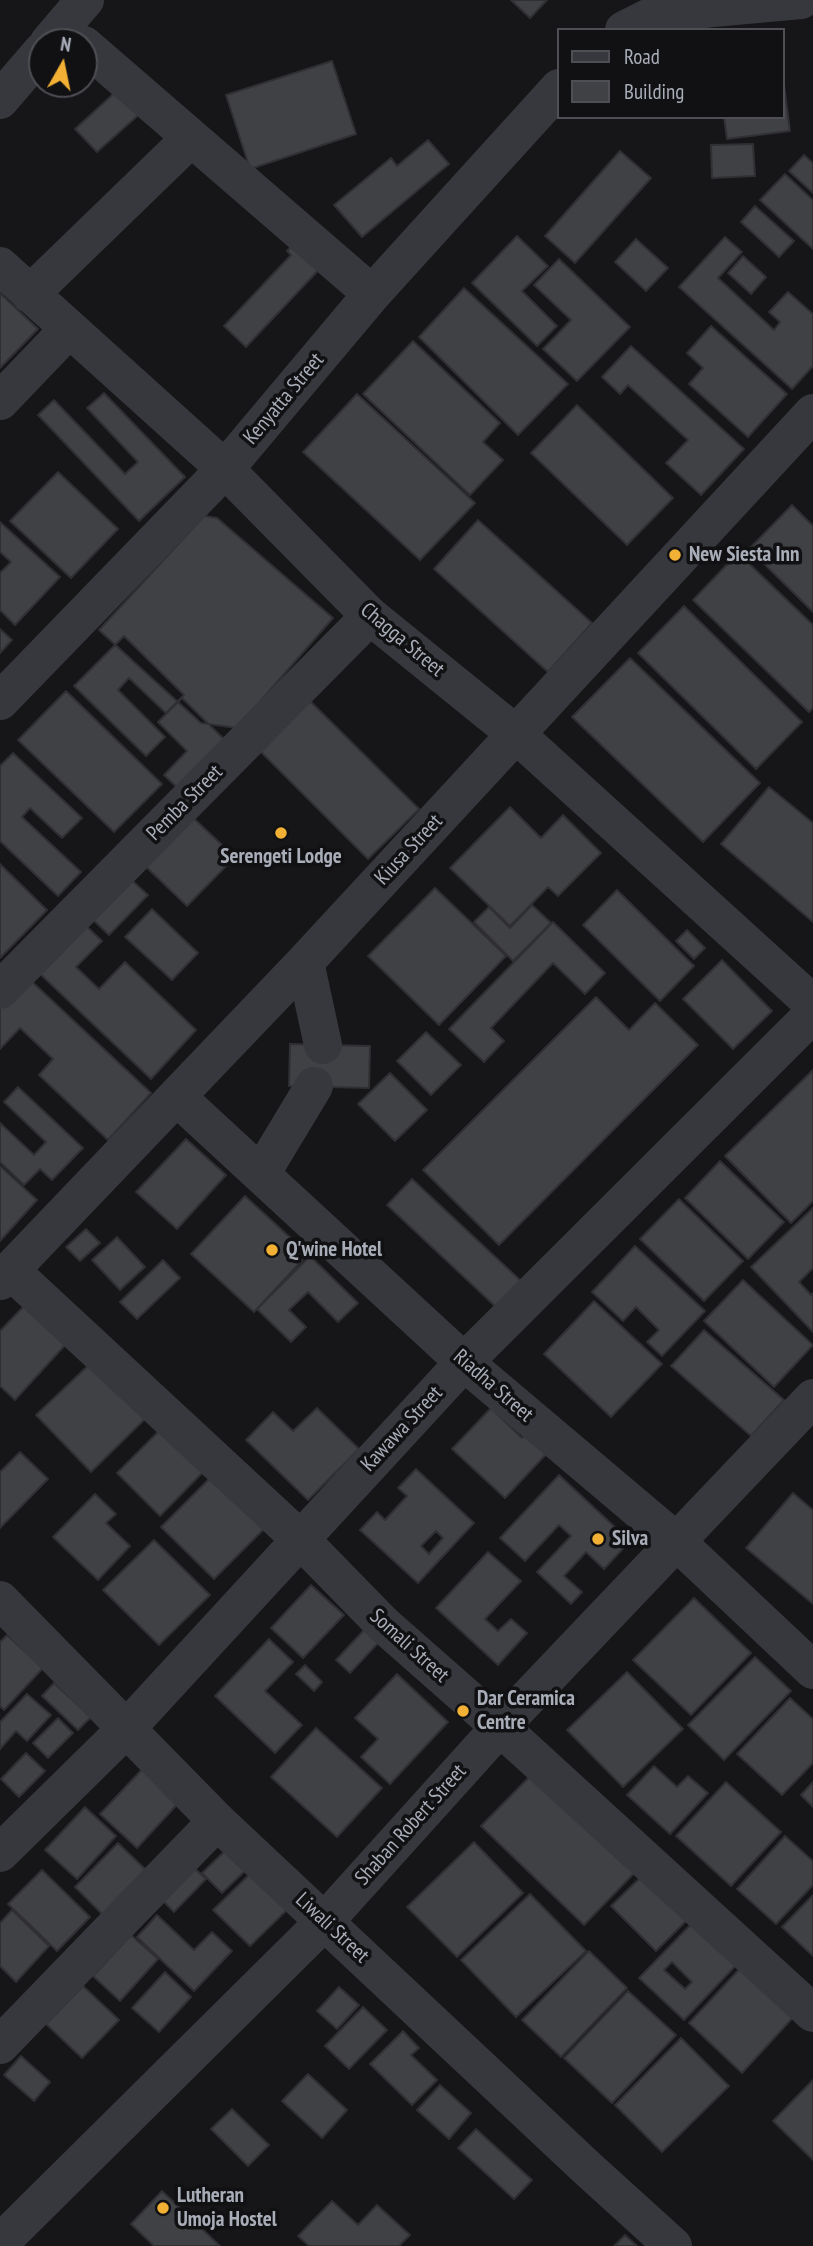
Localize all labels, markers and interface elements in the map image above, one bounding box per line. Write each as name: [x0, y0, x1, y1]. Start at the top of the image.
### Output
north arrow: [28, 28, 98, 98]
legend: [558, 28, 785, 119]
text: N: [59, 32, 73, 57]
text: Road: [624, 43, 660, 70]
text: Building: [624, 78, 684, 105]
street label: Kenyatta Street: [238, 348, 330, 450]
place label: New Siesta Inn: [689, 542, 799, 568]
marker: New Siesta Inn: [667, 547, 683, 563]
street label: Chagga Street: [355, 598, 449, 682]
street label: Pemba Street: [142, 760, 228, 846]
street label: Kiusa Street: [370, 809, 448, 891]
marker: Serengeti Lodge: [273, 825, 289, 841]
place label: Serengeti Lodge: [220, 844, 342, 870]
place label: Q'wine Hotel: [286, 1237, 382, 1263]
marker: Q'wine Hotel: [264, 1242, 280, 1258]
street label: Riadha Street: [448, 1344, 538, 1428]
street label: Kawawa Street: [356, 1381, 448, 1477]
place label: Silva: [612, 1526, 648, 1552]
marker: Silva: [590, 1531, 606, 1547]
street label: Somali Street: [364, 1604, 454, 1688]
place label: Dar Ceramica Centre: [477, 1686, 575, 1736]
marker: Dar Ceramica Centre: [455, 1703, 471, 1719]
street label: Shaban Robert Street: [350, 1759, 472, 1891]
street label: Liwali Street: [290, 1888, 374, 1968]
place label: Lutheran Umoja Hostel: [177, 2183, 277, 2233]
marker: Lutheran Umoja Hostel: [155, 2200, 171, 2216]

